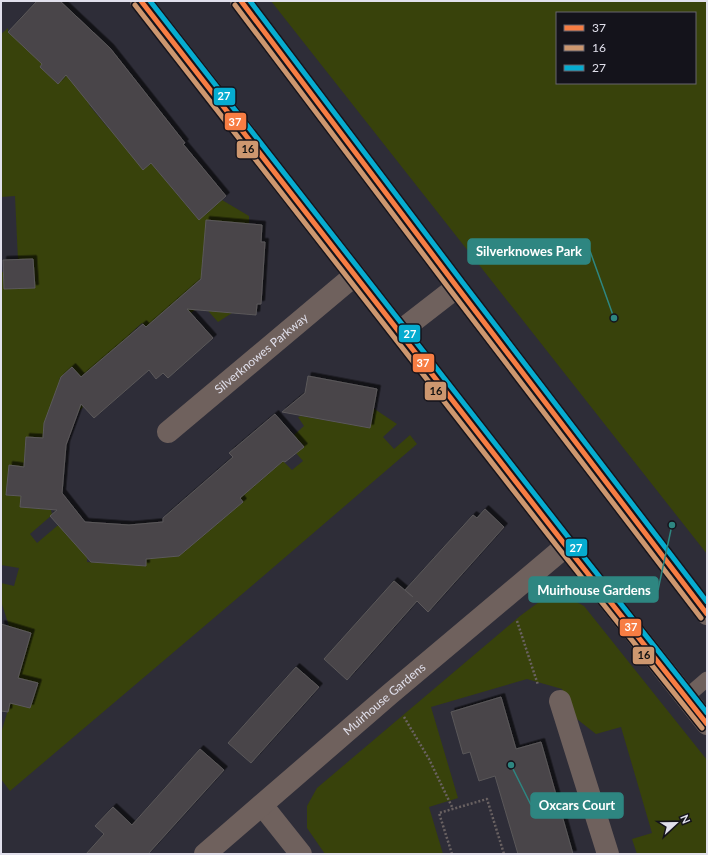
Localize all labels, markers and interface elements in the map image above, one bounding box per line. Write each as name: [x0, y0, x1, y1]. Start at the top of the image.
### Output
legend: [556, 12, 696, 84]
text: 37: [592, 20, 606, 35]
text: 16: [592, 40, 606, 55]
text: 27: [592, 60, 606, 75]
line badge: 27: [213, 87, 236, 106]
text: 27: [218, 89, 230, 102]
line badge: 37: [224, 112, 247, 131]
text: 37: [229, 115, 241, 128]
line badge: 16: [236, 140, 259, 159]
text: 16: [242, 142, 255, 155]
callout: Silverknowes Park: [468, 239, 590, 264]
text: Silverknowes Park: [476, 243, 582, 259]
street label: Silverknowes Parkway: [211, 309, 311, 397]
line badge: 27: [398, 324, 421, 343]
text: 27: [404, 327, 416, 340]
line badge: 37: [412, 353, 435, 373]
text: 37: [417, 356, 429, 369]
line badge: 16: [424, 381, 447, 401]
text: 16: [430, 384, 443, 397]
line badge: 27: [565, 538, 588, 557]
text: 27: [570, 541, 582, 554]
callout: Muirhouse Gardens: [529, 577, 658, 602]
text: Muirhouse Gardens: [537, 582, 651, 598]
line badge: 37: [619, 618, 642, 637]
text: 37: [625, 620, 637, 633]
line badge: 16: [632, 646, 655, 665]
text: 16: [638, 648, 651, 661]
street label: Muirhouse Gardens: [340, 659, 428, 738]
callout: Oxcars Court: [531, 793, 623, 818]
text: Oxcars Court: [539, 797, 615, 813]
north arrow: [656, 803, 696, 843]
text: N: [678, 813, 693, 825]

